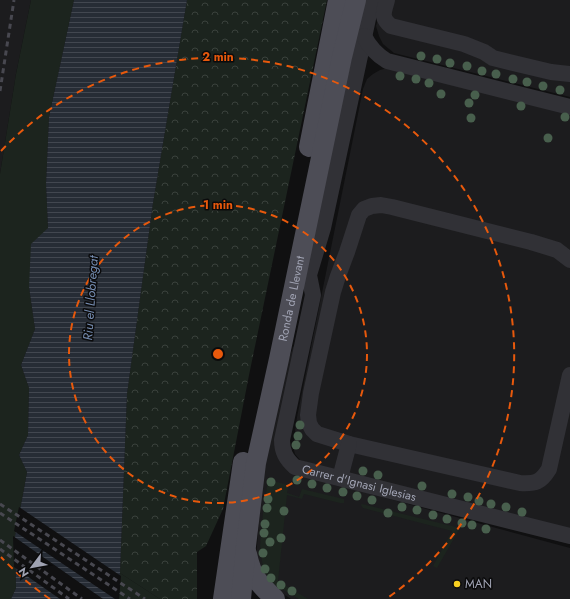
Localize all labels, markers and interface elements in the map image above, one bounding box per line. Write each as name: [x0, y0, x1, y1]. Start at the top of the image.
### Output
text: 2 min: [202, 48, 234, 66]
text: 1 min: [203, 196, 233, 214]
water label: Riu el Llobregat: [78, 254, 103, 341]
street label: Ronda de Llevant: [274, 254, 309, 343]
centre of rings: [211, 347, 225, 361]
street label: Carrer d'Ignasi Iglesias: [300, 460, 418, 506]
north arrow: [12, 547, 52, 587]
text: N: [14, 564, 33, 580]
place label: MAN: [465, 575, 492, 593]
marker: MAN: [452, 579, 462, 589]

